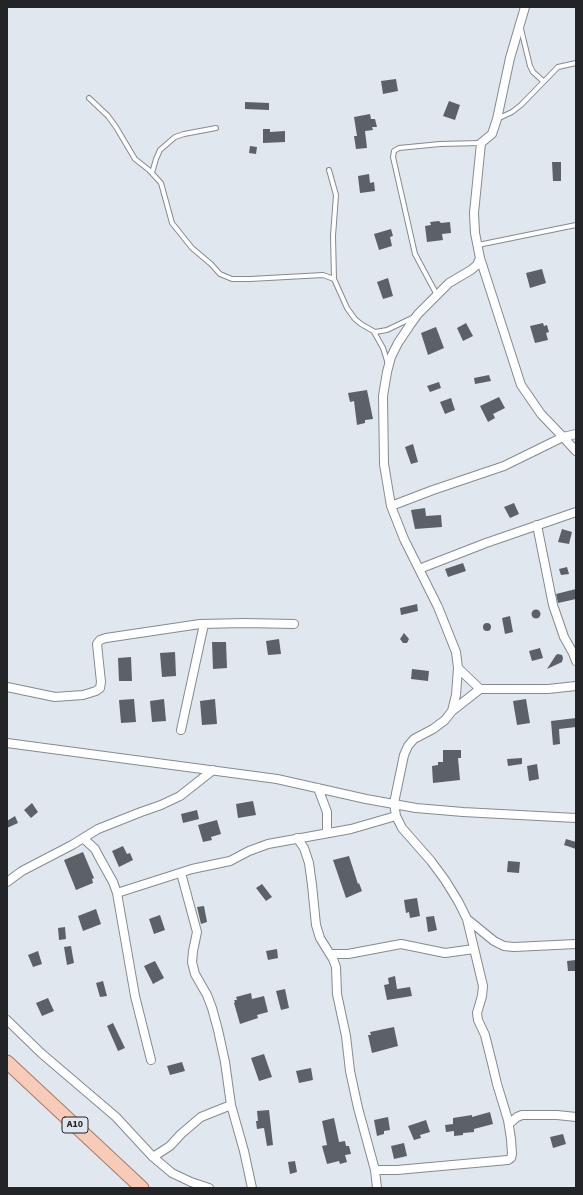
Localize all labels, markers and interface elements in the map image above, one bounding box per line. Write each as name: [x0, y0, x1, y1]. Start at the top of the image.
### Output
road number: A10: [62, 1117, 88, 1133]

